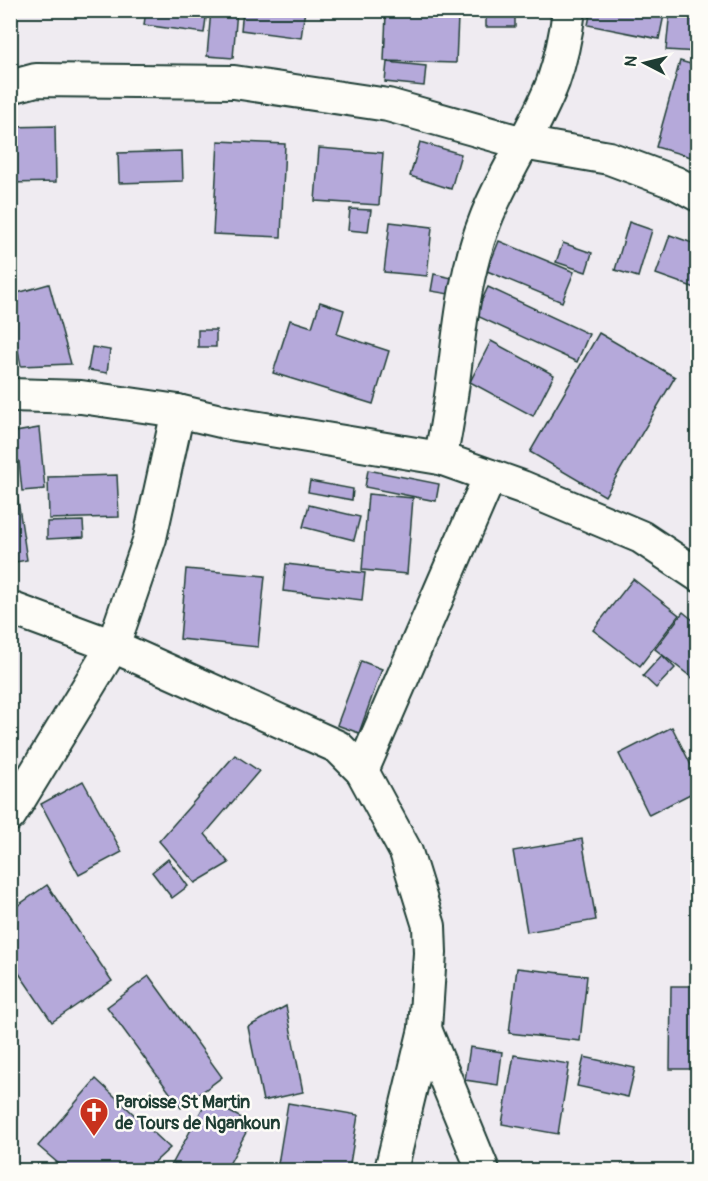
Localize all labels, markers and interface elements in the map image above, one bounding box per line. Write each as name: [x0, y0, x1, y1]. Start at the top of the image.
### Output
north arrow: [615, 33, 675, 93]
text: N: [621, 55, 642, 68]
place label: Paroisse St Martin de Tours de Ngankoun: [115, 1091, 281, 1135]
church icon: Paroisse St Martin de Tours de Ngankoun: [78, 1096, 110, 1138]

